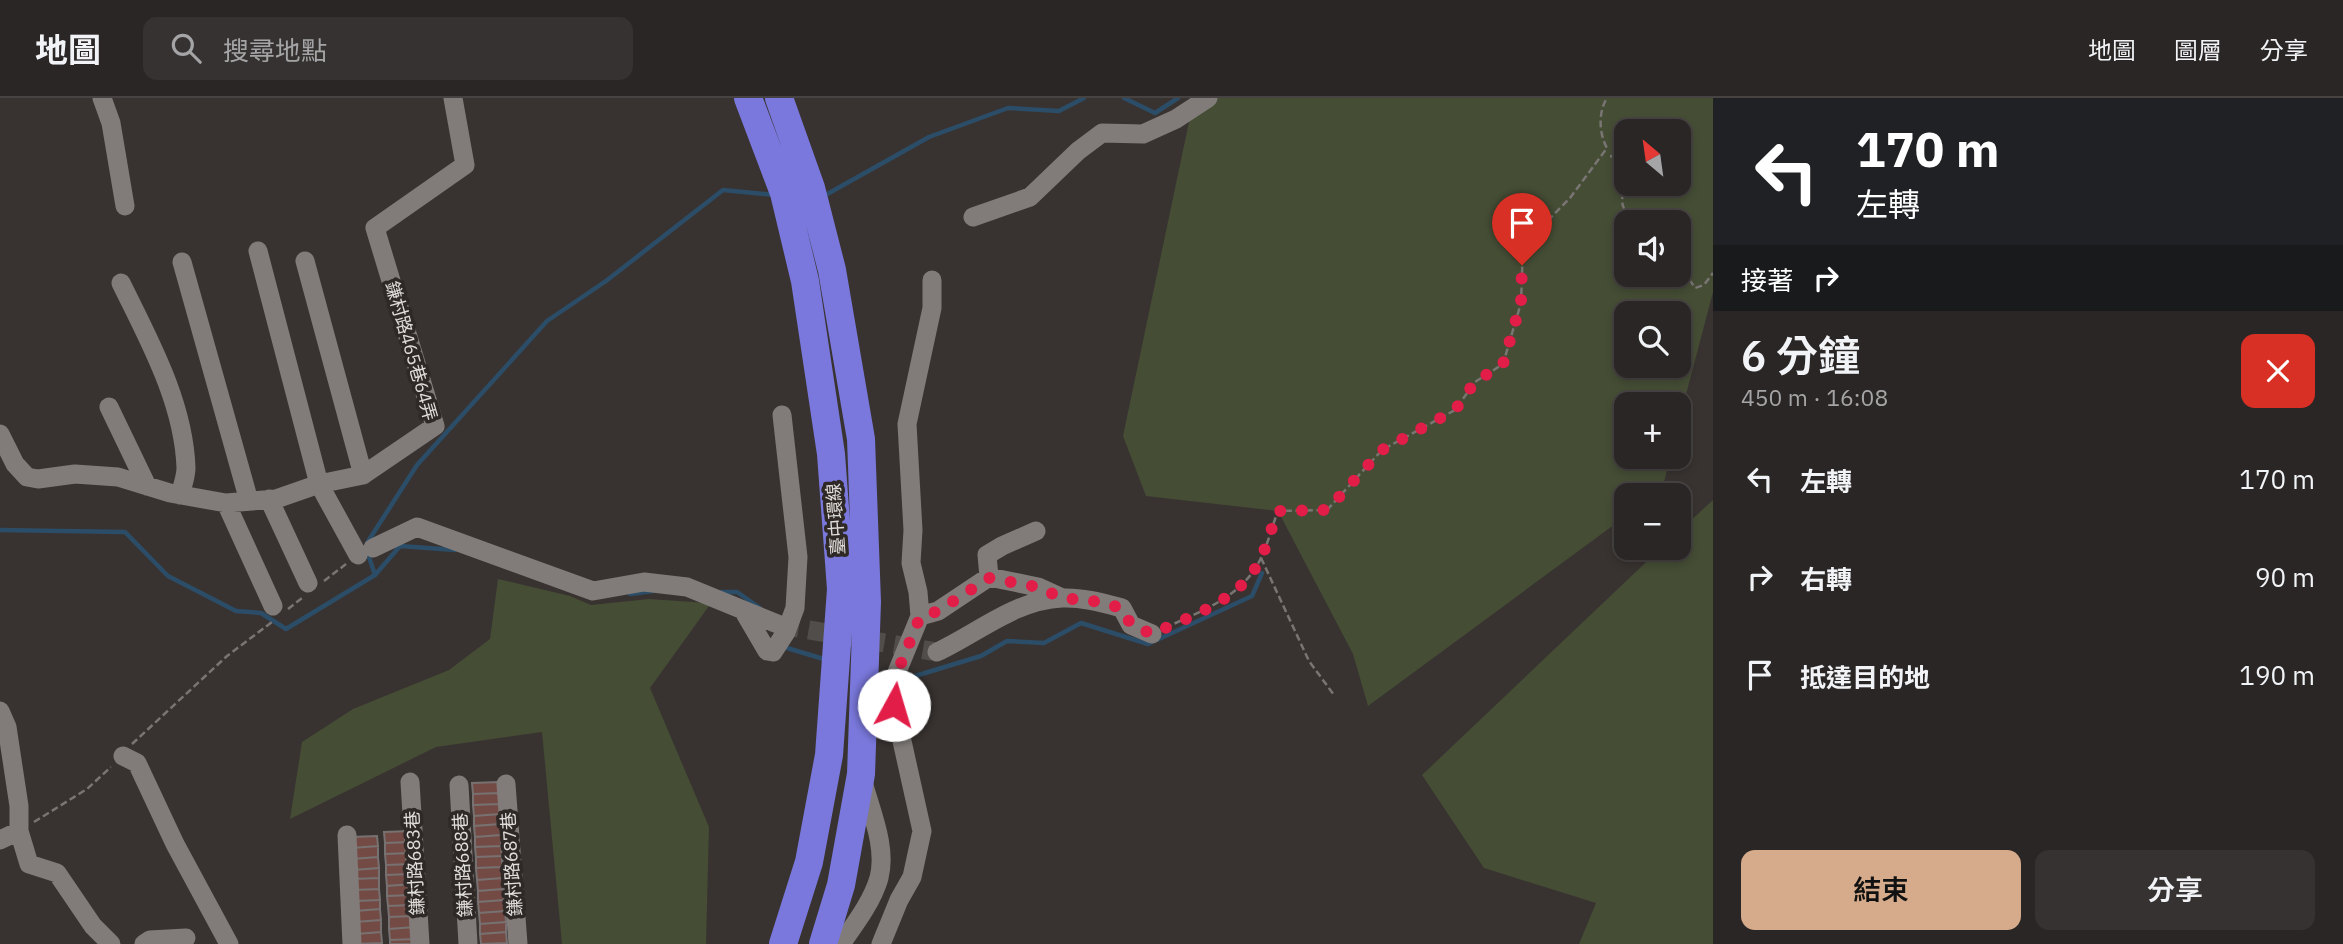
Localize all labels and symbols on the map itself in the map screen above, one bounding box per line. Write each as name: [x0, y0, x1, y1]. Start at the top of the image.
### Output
north arrow: [1614, 119, 1690, 196]
pin: [1492, 193, 1552, 265]
street label: 鎌村路465巷64弄: [381, 278, 442, 423]
street label: 臺中環線: [822, 482, 849, 556]
position arrow: [857, 668, 931, 742]
street label: 鎌村路683巷: [400, 810, 429, 916]
street label: 鎌村路687巷: [496, 811, 527, 917]
street label: 鎌村路688巷: [448, 812, 477, 918]

